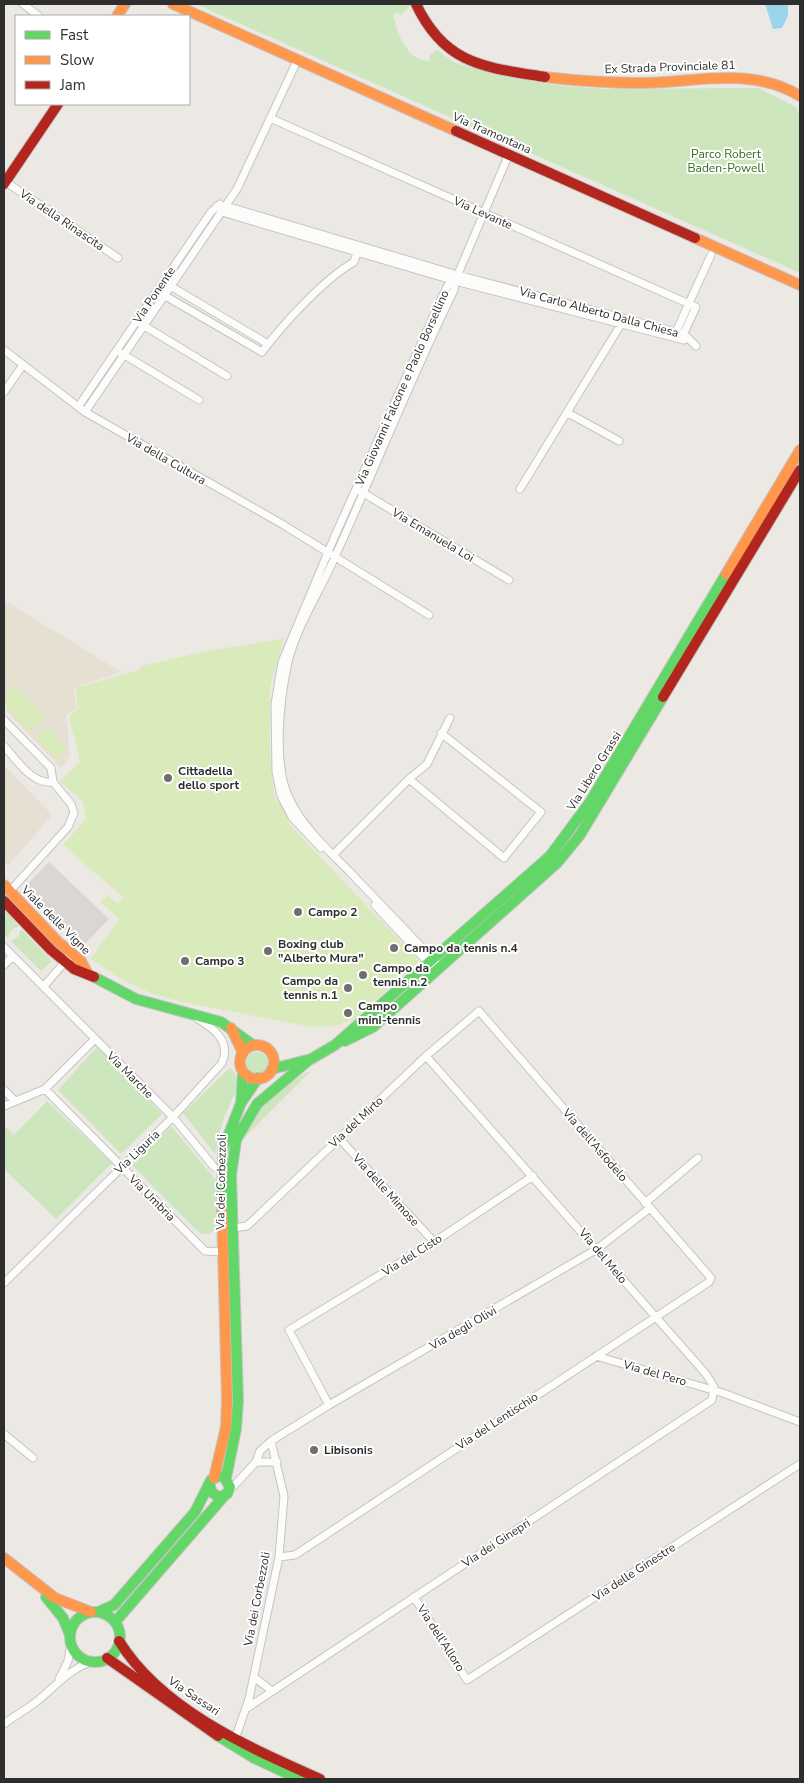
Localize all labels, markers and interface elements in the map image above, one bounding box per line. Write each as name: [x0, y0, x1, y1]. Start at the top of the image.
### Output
legend: [15, 15, 190, 105]
text: Fast: [60, 25, 89, 45]
text: Slow: [60, 50, 95, 70]
street label: Ex Strada Provinciale 81: [604, 57, 736, 77]
text: Jam: [59, 75, 86, 95]
street label: Via Tramontana: [449, 108, 534, 158]
park label: Parco Robert Baden-Powell: [687, 146, 765, 176]
street label: Via della Rinascita: [16, 185, 108, 254]
street label: Via Levante: [450, 192, 515, 233]
street label: Via Ponente: [129, 264, 179, 327]
street label: Via Carlo Alberto Dalla Chiesa: [517, 283, 681, 341]
street label: Via Giovanni Falcone e Paolo Borsellino: [351, 287, 453, 489]
street label: Via della Cultura: [122, 429, 209, 488]
street label: Via Emanuela Loi: [388, 504, 477, 566]
street label: Via Libero Grassi: [563, 728, 625, 815]
place label: Cittadella dello sport: [178, 763, 239, 793]
marker: Cittadella dello sport: [162, 772, 174, 784]
street label: Viale delle Vigne: [17, 881, 94, 958]
place label: Campo 2: [308, 904, 358, 920]
marker: Campo 2: [292, 906, 304, 918]
place label: Boxing club "Alberto Mura": [278, 936, 364, 966]
place label: Campo da tennis n.4: [404, 940, 518, 956]
marker: Campo da tennis n.4: [388, 942, 400, 954]
marker: Boxing club "Alberto Mura": [262, 945, 274, 957]
place label: Campo 3: [195, 953, 245, 969]
marker: Campo 3: [179, 955, 191, 967]
place label: Campo da tennis n.2: [373, 960, 429, 990]
marker: Campo da tennis n.2: [357, 969, 369, 981]
place label: Campo da tennis n.1: [282, 973, 338, 1003]
marker: Campo da tennis n.1: [342, 982, 354, 994]
place label: Campo mini-tennis: [358, 998, 421, 1028]
marker: Campo mini-tennis: [342, 1007, 354, 1019]
street label: Via Marche: [102, 1047, 157, 1102]
street label: Via del Mirto: [325, 1092, 387, 1152]
street label: Via dell'Asfodelo: [558, 1104, 631, 1185]
street label: Via Liguria: [110, 1126, 163, 1178]
street label: Via dei Corbezzoli: [212, 1134, 230, 1231]
street label: Via delle Mimose: [348, 1150, 423, 1230]
street label: Via Umbria: [124, 1170, 179, 1225]
street label: Via del Melo: [575, 1224, 631, 1287]
street label: Via del Cisto: [378, 1230, 445, 1280]
street label: Via degli Olivi: [426, 1302, 499, 1354]
street label: Via del Pero: [621, 1356, 689, 1390]
street label: Via del Lentischio: [452, 1388, 541, 1454]
place label: Libisonis: [324, 1442, 373, 1458]
marker: Libisonis: [308, 1444, 320, 1456]
street label: Via dei Ginepri: [458, 1515, 533, 1572]
street label: Via delle Ginestre: [589, 1539, 678, 1605]
street label: Via dei Corbezzoli: [240, 1550, 274, 1648]
street label: Via dell'Alloro: [413, 1601, 469, 1675]
street label: Via Sassari: [164, 1672, 223, 1719]

